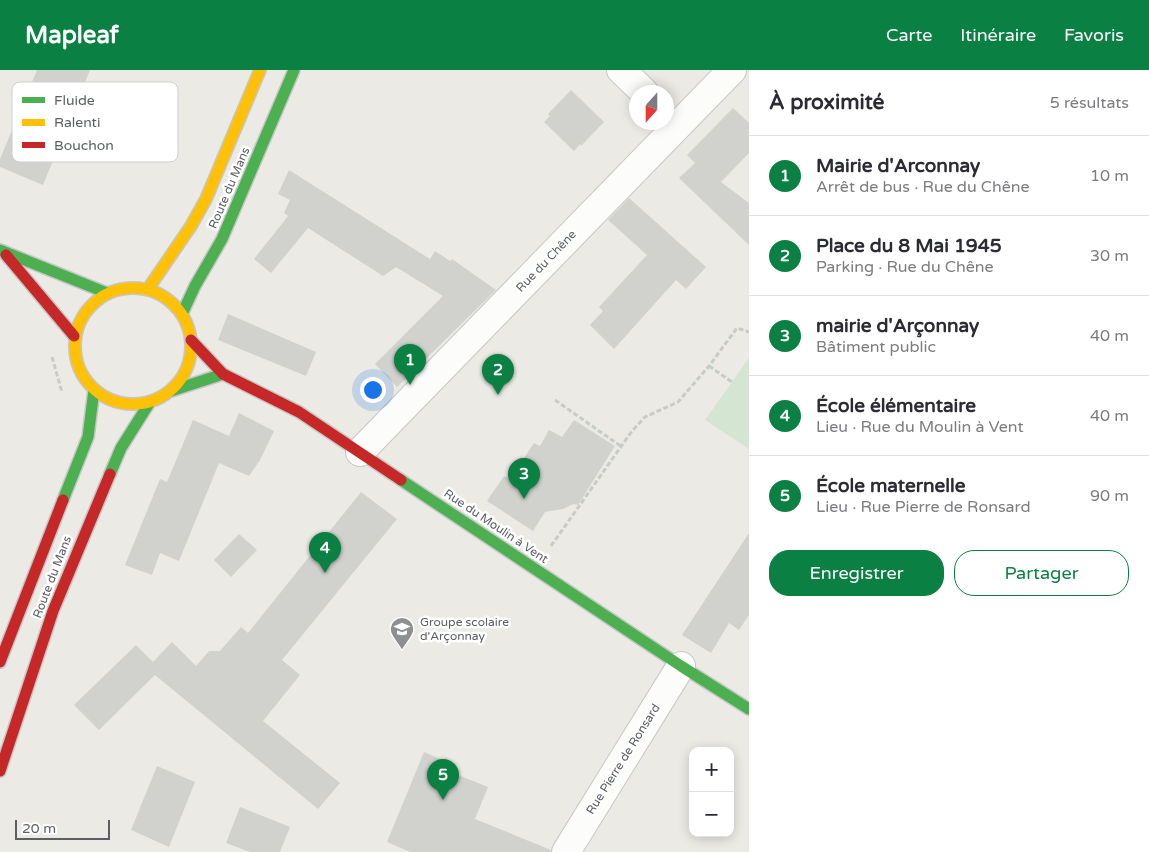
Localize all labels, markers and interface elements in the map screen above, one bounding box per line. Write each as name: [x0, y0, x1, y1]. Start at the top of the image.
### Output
text: Mapleaf: [25, 21, 119, 50]
text: Carte: [886, 24, 932, 46]
text: Itinéraire: [960, 24, 1036, 46]
text: Favoris: [1064, 24, 1124, 46]
legend: [12, 82, 178, 162]
north arrow: [629, 85, 674, 130]
text: À proximité: [769, 90, 884, 115]
text: Fluide: [54, 92, 95, 109]
text: 5 résultats: [1050, 93, 1129, 113]
text: Ralenti: [54, 114, 100, 131]
text: Bouchon: [54, 137, 114, 154]
street label: Route du Mans: [206, 145, 253, 231]
text: Mairie d'Arconnay: [816, 155, 980, 177]
text: 1: [780, 166, 790, 186]
text: 10 m: [1090, 166, 1129, 186]
text: Arrêt de bus · Rue du Chêne: [816, 177, 1030, 197]
street label: Rue du Chêne: [513, 227, 579, 295]
text: Place du 8 Mai 1945: [816, 235, 1002, 257]
text: 2: [780, 246, 790, 266]
text: 30 m: [1090, 246, 1129, 266]
text: Parking · Rue du Chêne: [816, 257, 994, 277]
text: mairie d'Arçonnay: [816, 315, 979, 337]
text: 3: [780, 326, 790, 346]
text: 40 m: [1090, 326, 1129, 346]
text: Bâtiment public: [816, 337, 936, 357]
pin: 1: [394, 344, 426, 385]
pin: 2: [482, 354, 514, 395]
your location: [360, 377, 386, 403]
text: École élémentaire: [816, 395, 976, 417]
text: 4: [780, 406, 790, 426]
text: 40 m: [1090, 406, 1129, 426]
text: Lieu · Rue du Moulin à Vent: [816, 417, 1024, 437]
pin: 3: [508, 458, 540, 499]
text: École maternelle: [816, 475, 965, 497]
street label: Rue du Moulin à Vent: [441, 486, 551, 566]
text: 5: [780, 486, 790, 506]
text: 90 m: [1090, 486, 1129, 506]
text: Lieu · Rue Pierre de Ronsard: [816, 497, 1031, 517]
pin: 4: [309, 532, 341, 573]
street label: Route du Mans: [30, 534, 74, 620]
button: Enregistrer: [769, 550, 944, 596]
button: Partager: [954, 550, 1129, 596]
place label: Groupe scolaire d'Arçonnay: [420, 615, 509, 643]
school or university icon: Groupe scolaire d'Arçonnay: [389, 616, 415, 650]
street label: Rue Pierre de Ronsard: [583, 701, 663, 817]
map controls: [689, 747, 734, 837]
button: +: [689, 747, 734, 792]
pin: 5: [427, 759, 459, 800]
button: −: [689, 792, 734, 837]
scale bar: [15, 817, 110, 840]
text: 20 m: [22, 820, 56, 837]

